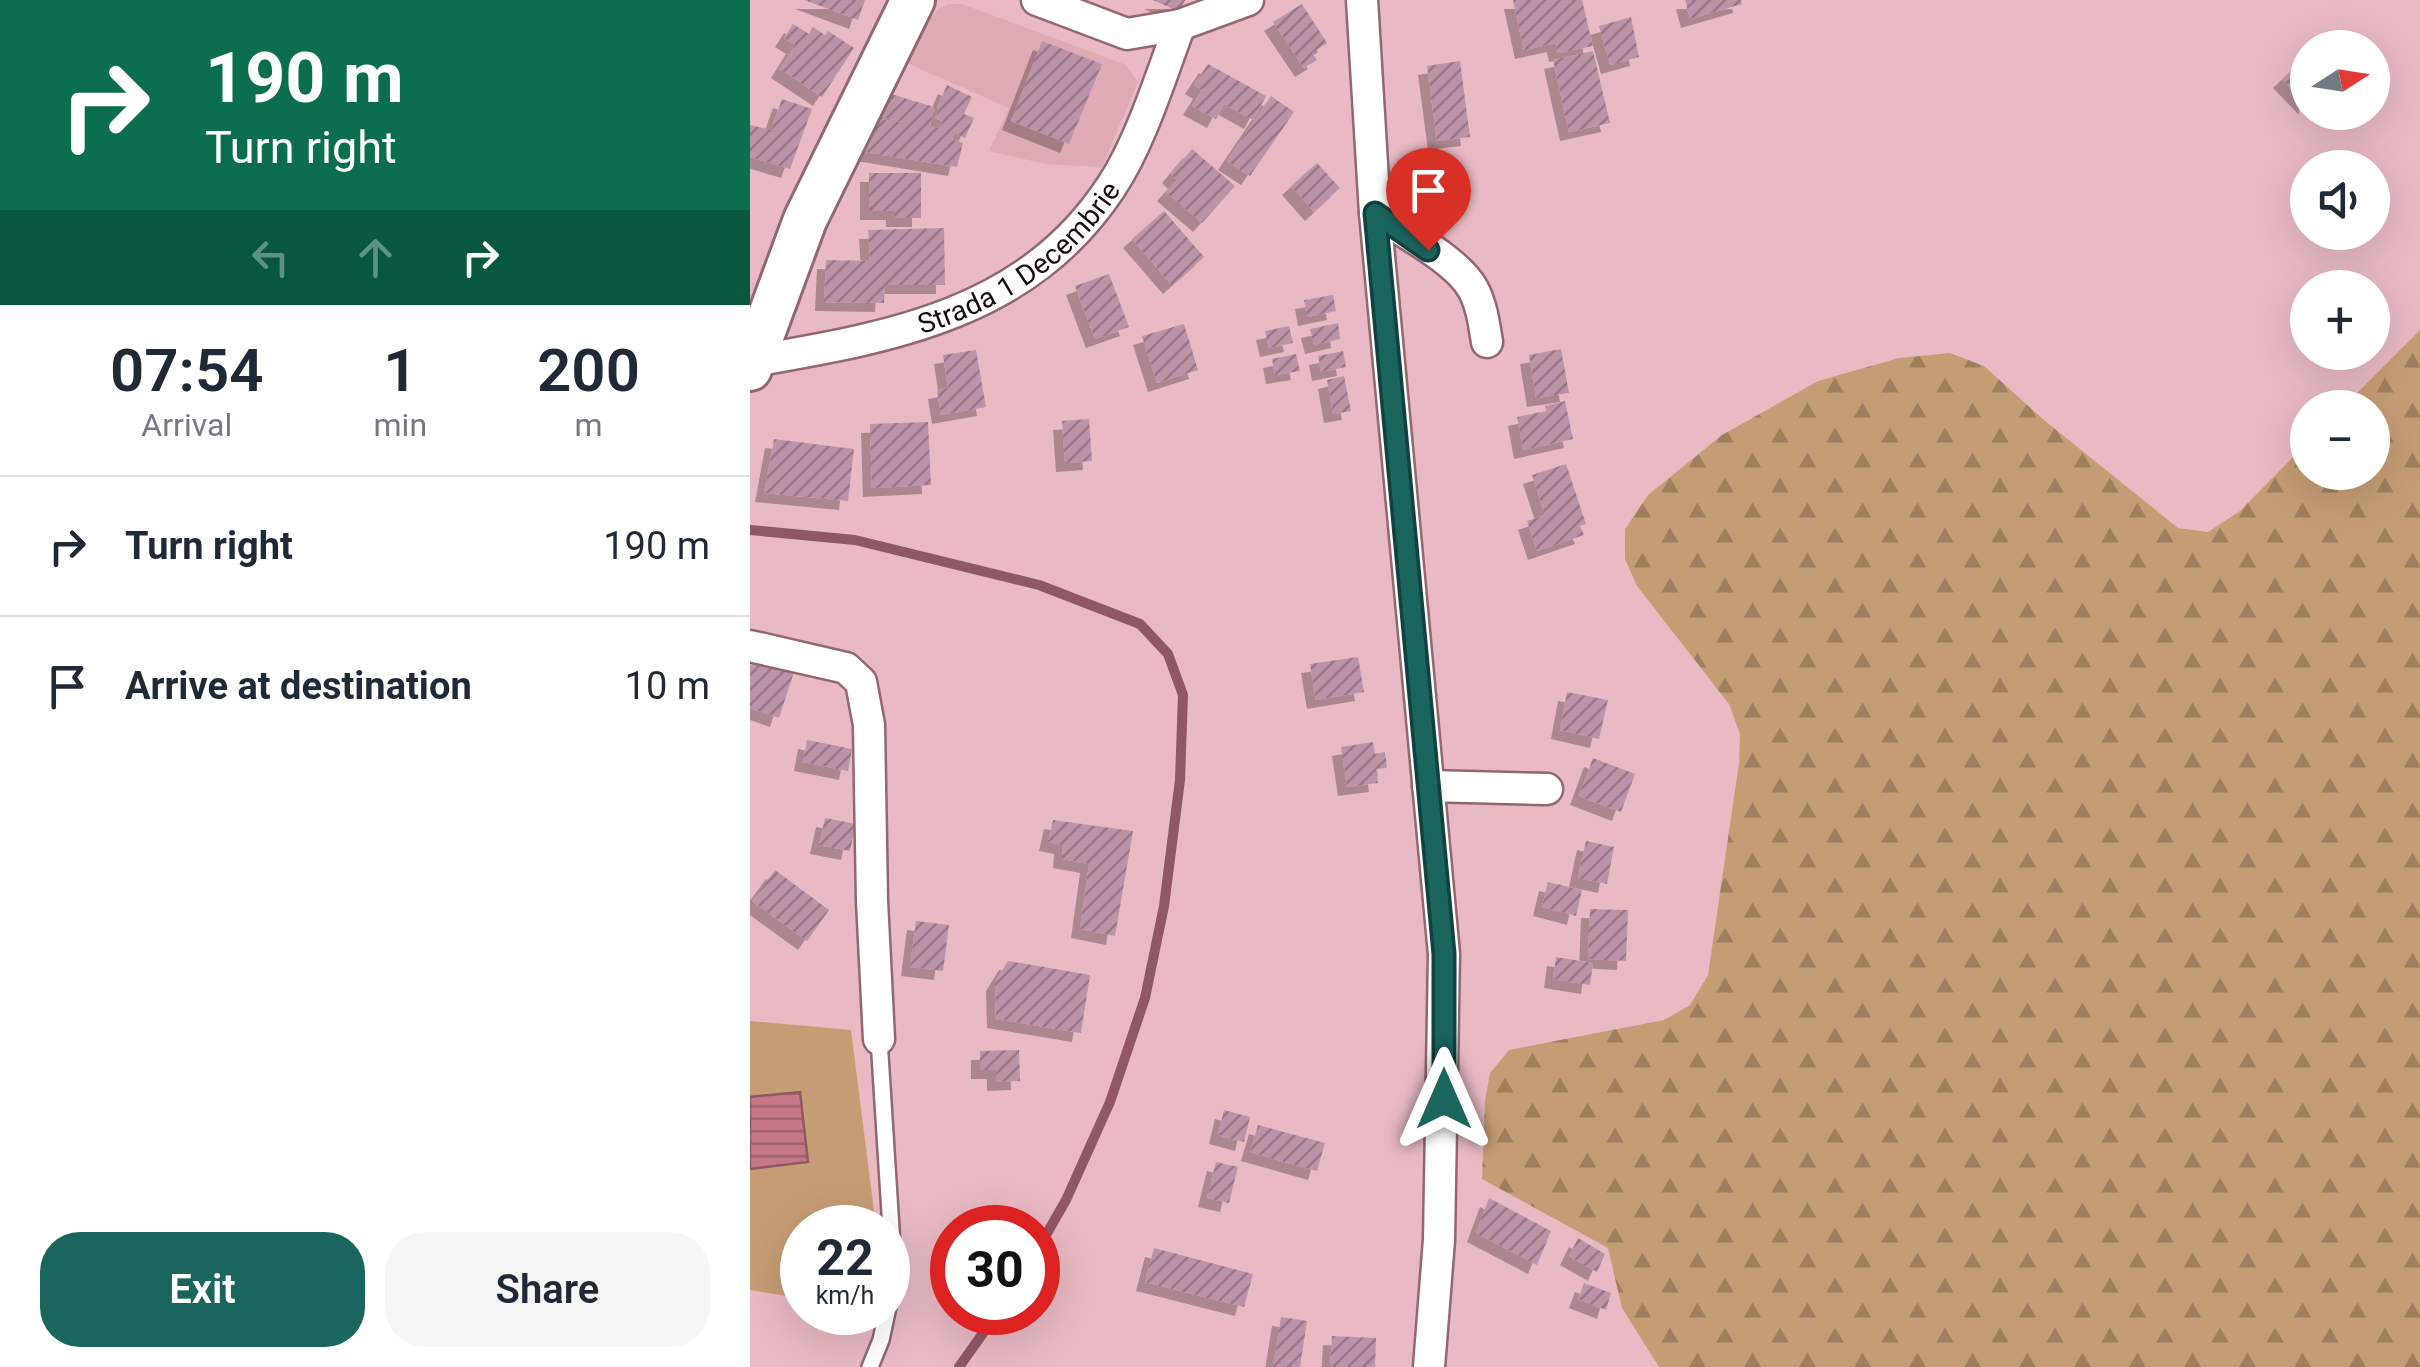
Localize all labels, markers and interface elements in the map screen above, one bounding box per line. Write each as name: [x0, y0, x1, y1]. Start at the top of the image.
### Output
north arrow: [2290, 30, 2390, 130]
map controls: [2290, 30, 2390, 490]
text: 190 m: [205, 37, 404, 119]
icon: right: [40, 40, 170, 170]
text: Turn right: [205, 121, 397, 174]
pin: [1386, 148, 1471, 251]
button: sound: [2290, 150, 2390, 250]
icon: arrive: [1401, 163, 1456, 218]
street label: Strada 1 Decembrie: [913, 175, 1127, 341]
icon: left: [243, 230, 298, 285]
icon: ahead: [348, 230, 403, 285]
icon: right: [453, 230, 508, 285]
button: +: [2290, 270, 2390, 370]
text: 07:54: [110, 335, 264, 406]
text: 1: [383, 335, 417, 406]
text: 200: [537, 335, 640, 406]
button: −: [2290, 390, 2390, 490]
text: Arrival: [141, 406, 232, 444]
text: min: [374, 406, 427, 444]
text: m: [574, 406, 603, 444]
icon: right: [40, 519, 95, 574]
text: Turn right: [125, 524, 293, 568]
text: 190 m: [603, 524, 710, 568]
icon: arrive: [40, 659, 95, 714]
text: Arrive at destination: [125, 664, 472, 708]
text: 10 m: [625, 664, 710, 708]
position arrow: [1392, 1047, 1496, 1151]
speed limit sign: 30: [930, 1205, 1060, 1335]
text: 22: [816, 1229, 874, 1287]
button: Exit: [40, 1232, 365, 1347]
button: Share: [385, 1232, 710, 1347]
text: km/h: [816, 1281, 874, 1310]

